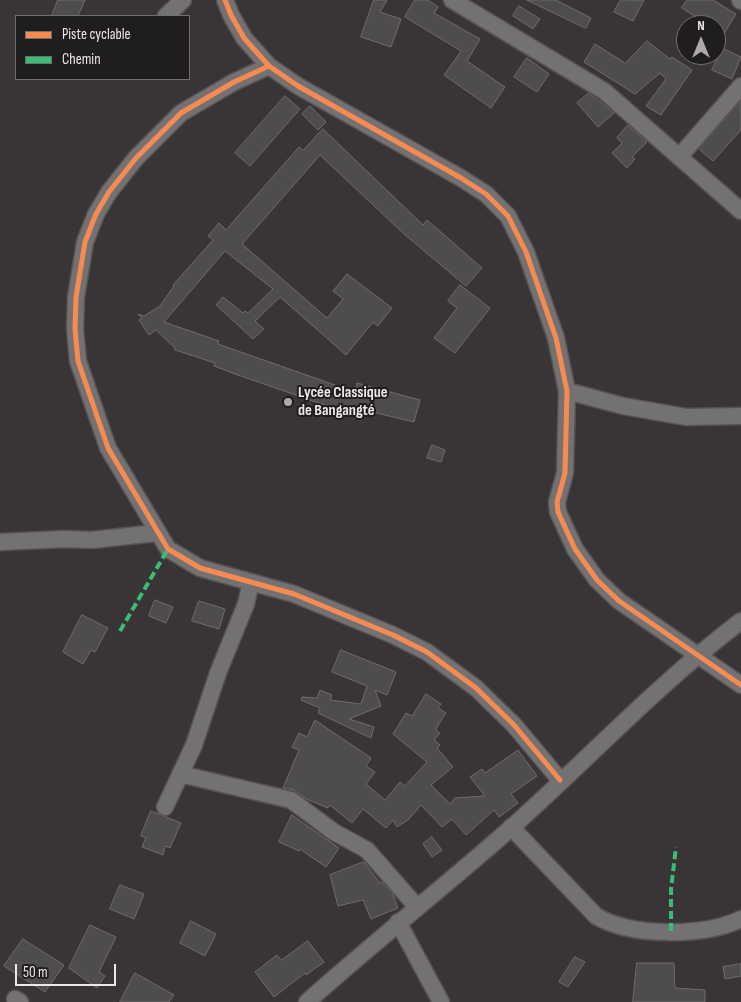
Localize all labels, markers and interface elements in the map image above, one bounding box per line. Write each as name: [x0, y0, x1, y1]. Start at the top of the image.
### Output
legend: [15, 15, 190, 80]
north arrow: [676, 15, 726, 65]
text: N: [697, 17, 705, 34]
text: Piste cyclable: [62, 25, 131, 44]
text: Chemin: [62, 50, 101, 69]
place label: Lycée Classique de Bangangté: [298, 383, 387, 421]
marker: Lycée Classique de Bangangté: [282, 396, 294, 408]
scale bar: [18, 954, 119, 986]
text: 50 m: [23, 963, 48, 982]

